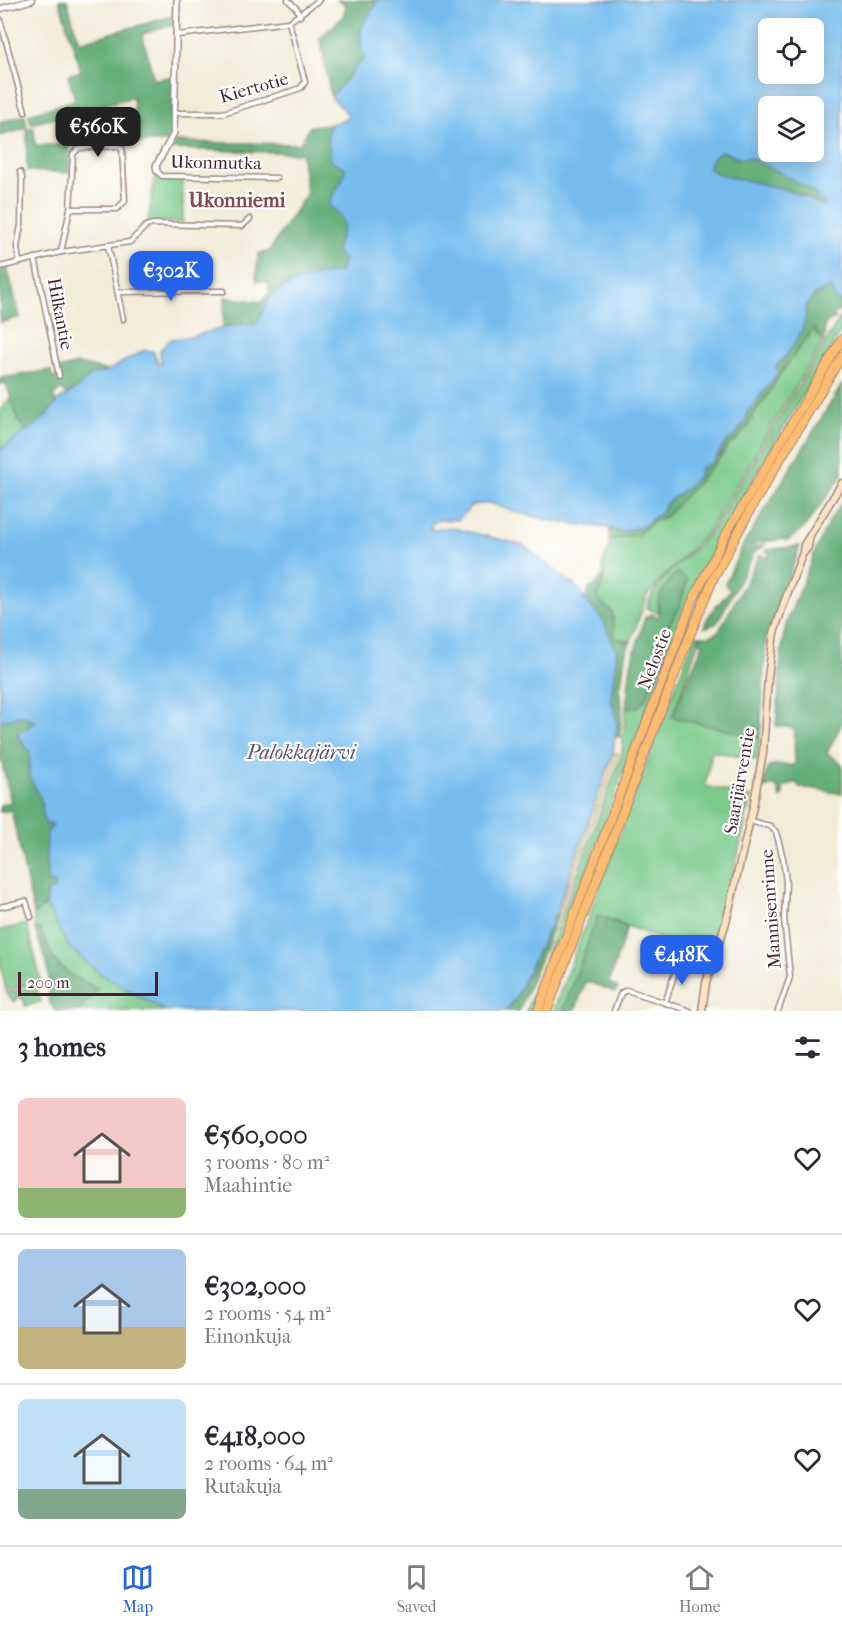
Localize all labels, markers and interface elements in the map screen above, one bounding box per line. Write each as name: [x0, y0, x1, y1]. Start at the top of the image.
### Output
map controls: [758, 18, 824, 162]
button: locate: [758, 18, 824, 84]
street label: Kiertotie: [217, 68, 291, 108]
button: layers: [758, 96, 824, 162]
pin: €560K: [56, 107, 140, 158]
text: €560K: [70, 115, 126, 138]
street label: Ukonmutka: [170, 152, 263, 174]
district label: Ukonniemi: [188, 189, 287, 212]
pin: €302K: [129, 251, 213, 302]
text: €302K: [143, 259, 199, 282]
street label: Hilkantie: [43, 276, 77, 352]
street label: Nelostie: [634, 626, 676, 692]
street label: Saarijärventie: [720, 726, 760, 836]
water label: Palokkajärvi: [246, 741, 357, 764]
street label: Mannisenrinne: [756, 848, 786, 969]
pin: €418K: [640, 935, 724, 986]
text: €418K: [654, 943, 710, 966]
scale bar: [18, 969, 158, 996]
text: 200 m: [27, 973, 70, 992]
icon: filters: [791, 1031, 824, 1064]
text: 3 homes: [18, 1032, 106, 1063]
text: €560,000: [204, 1120, 308, 1151]
icon: home: [66, 1122, 138, 1194]
icon: heart: [791, 1142, 824, 1175]
text: 3 rooms · 80 m²: [204, 1151, 329, 1174]
text: Maahintie: [204, 1174, 292, 1197]
text: €302,000: [204, 1271, 306, 1302]
icon: home: [66, 1273, 138, 1345]
icon: heart: [791, 1293, 824, 1326]
text: 2 rooms · 54 m²: [204, 1302, 331, 1325]
text: Einonkuja: [204, 1325, 291, 1348]
text: €418,000: [204, 1421, 306, 1452]
icon: home: [66, 1423, 138, 1495]
icon: heart: [791, 1443, 824, 1476]
text: 2 rooms · 64 m²: [204, 1452, 333, 1475]
text: Rutakuja: [204, 1475, 282, 1498]
tab: Map: [121, 1561, 154, 1616]
tab: Saved: [397, 1561, 437, 1616]
tab: Home: [679, 1561, 721, 1616]

